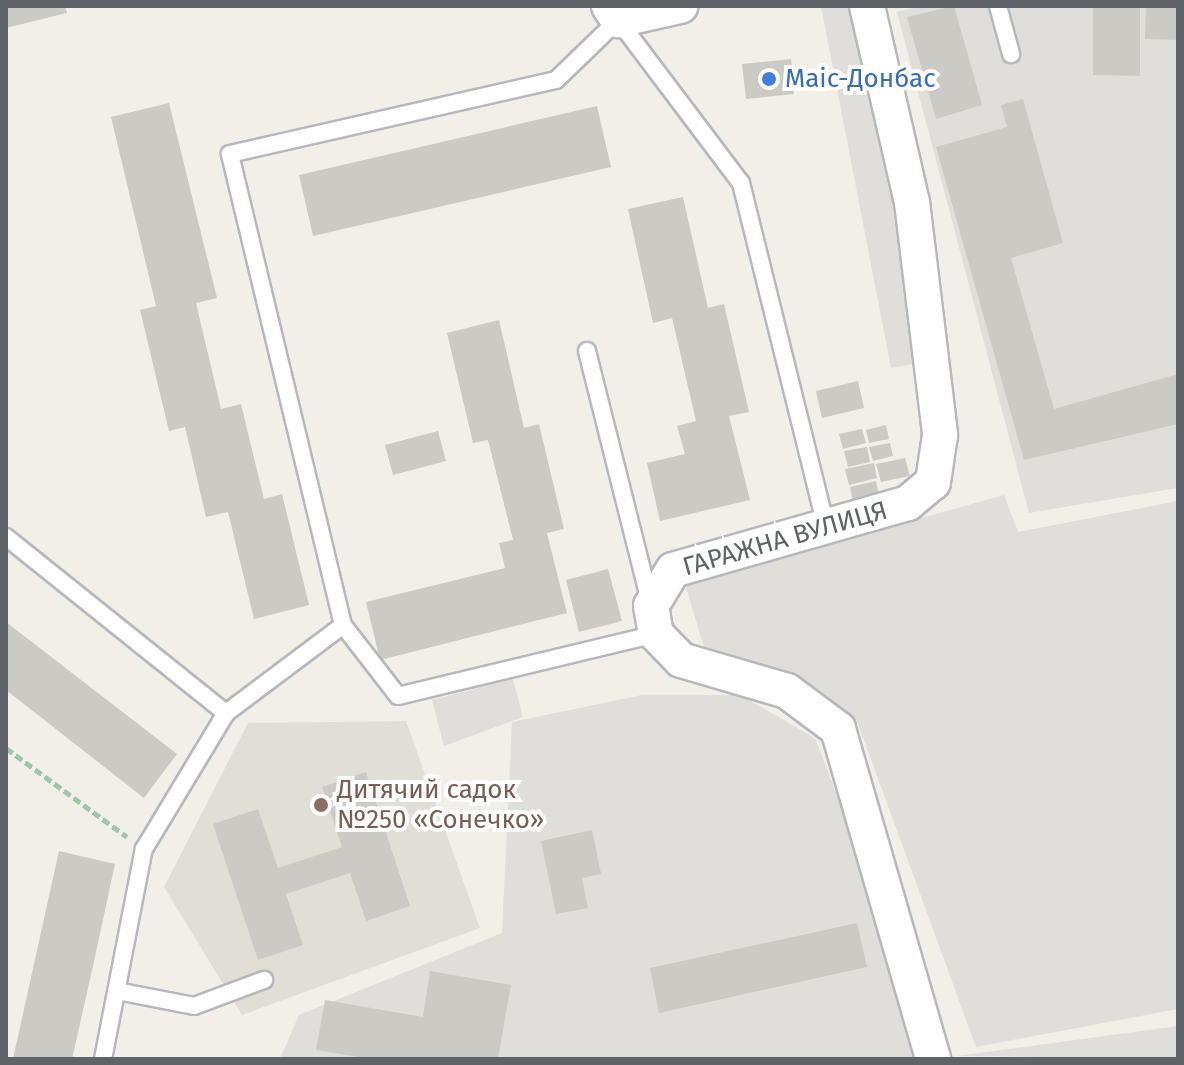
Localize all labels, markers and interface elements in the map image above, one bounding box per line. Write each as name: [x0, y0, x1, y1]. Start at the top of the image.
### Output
place label: Маіс-Донбас: [785, 63, 936, 95]
marker: Маіс-Донбас: [760, 70, 778, 88]
street label: ГАРАЖНА ВУЛИЦЯ: [679, 495, 891, 583]
place label: Дитячий садок №250 «Сонечко»: [337, 774, 544, 836]
marker: Дитячий садок №250 «Сонечко»: [312, 796, 330, 814]

